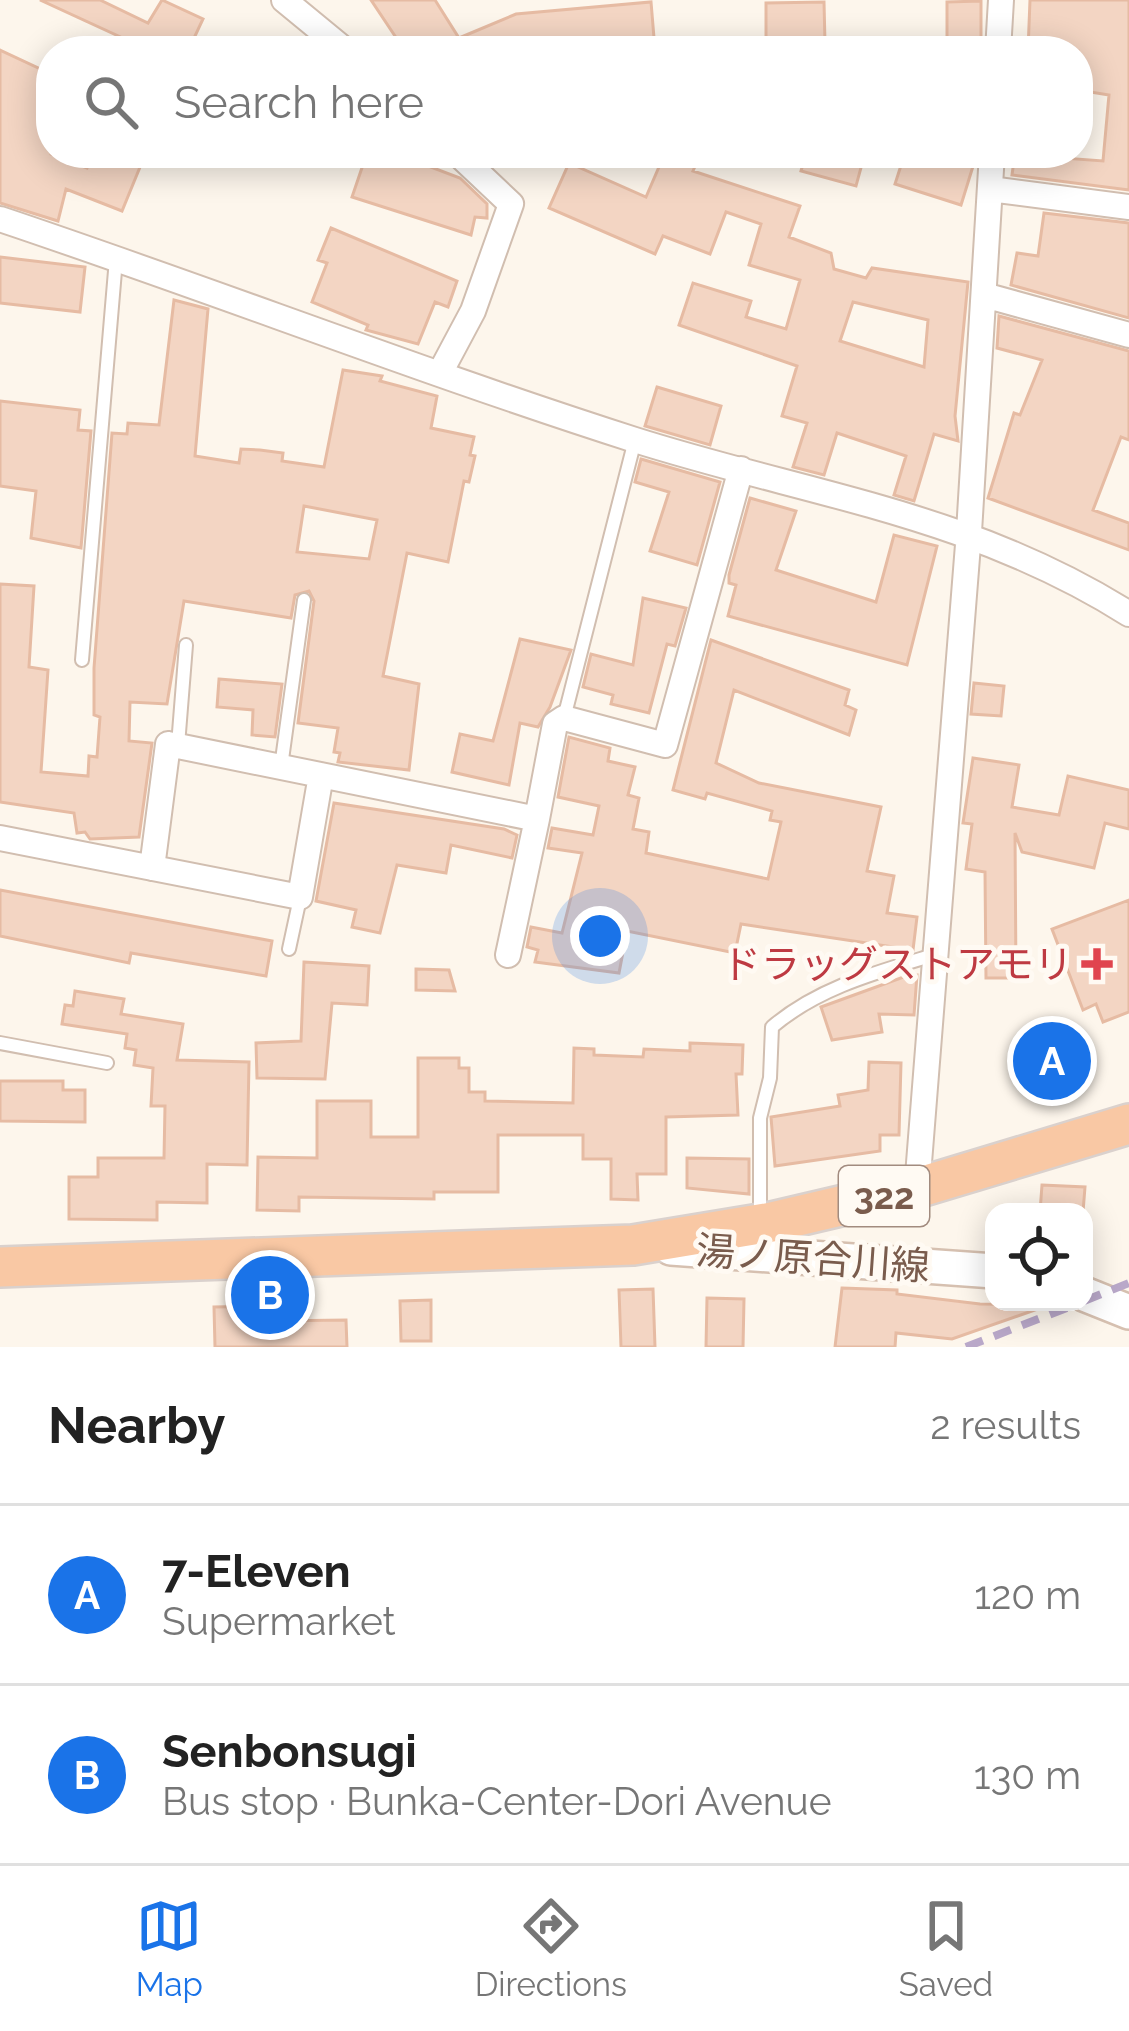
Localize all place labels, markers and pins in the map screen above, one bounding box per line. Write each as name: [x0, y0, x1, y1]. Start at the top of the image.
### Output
place label: ドラッグストアモリ: [722, 941, 1073, 987]
marker: ドラッグストアモリ: [1084, 951, 1110, 977]
pin: A: [1013, 1016, 1091, 1106]
pin: B: [231, 1250, 309, 1340]

